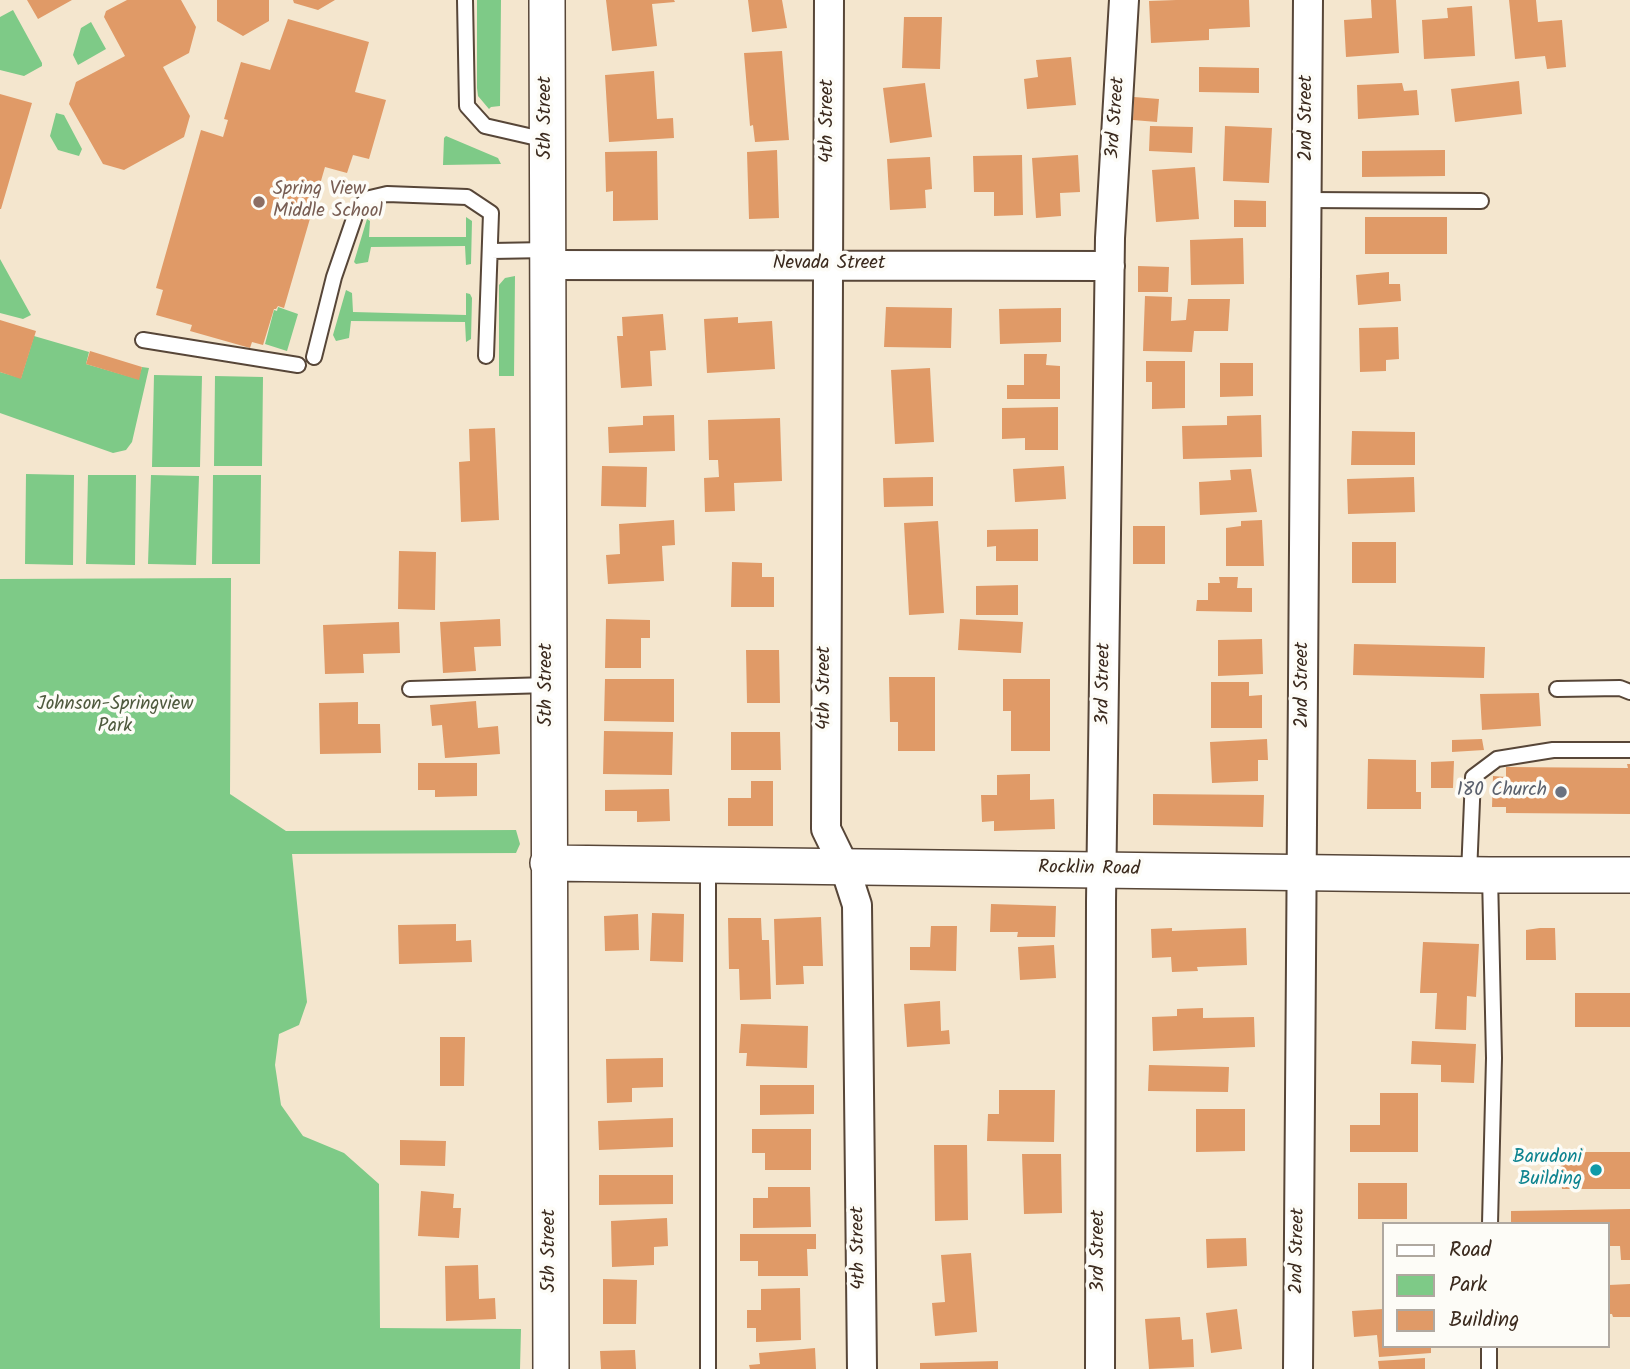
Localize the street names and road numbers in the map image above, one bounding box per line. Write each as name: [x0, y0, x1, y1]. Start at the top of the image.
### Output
street label: 2nd Street: [1297, 75, 1319, 161]
street label: 5th Street: [536, 76, 558, 160]
street label: 3rd Street: [1103, 76, 1131, 160]
street label: 4th Street: [818, 79, 840, 163]
street label: Nevada Street: [773, 254, 885, 276]
street label: 2nd Street: [1293, 642, 1315, 728]
street label: 5th Street: [537, 643, 559, 727]
street label: 3rd Street: [1093, 643, 1117, 725]
street label: 4th Street: [815, 646, 837, 730]
street label: Rocklin Road: [1038, 858, 1140, 882]
street label: 4th Street: [848, 1206, 872, 1290]
street label: 2nd Street: [1287, 1208, 1311, 1294]
street label: 5th Street: [540, 1209, 562, 1293]
street label: 3rd Street: [1089, 1210, 1111, 1292]

